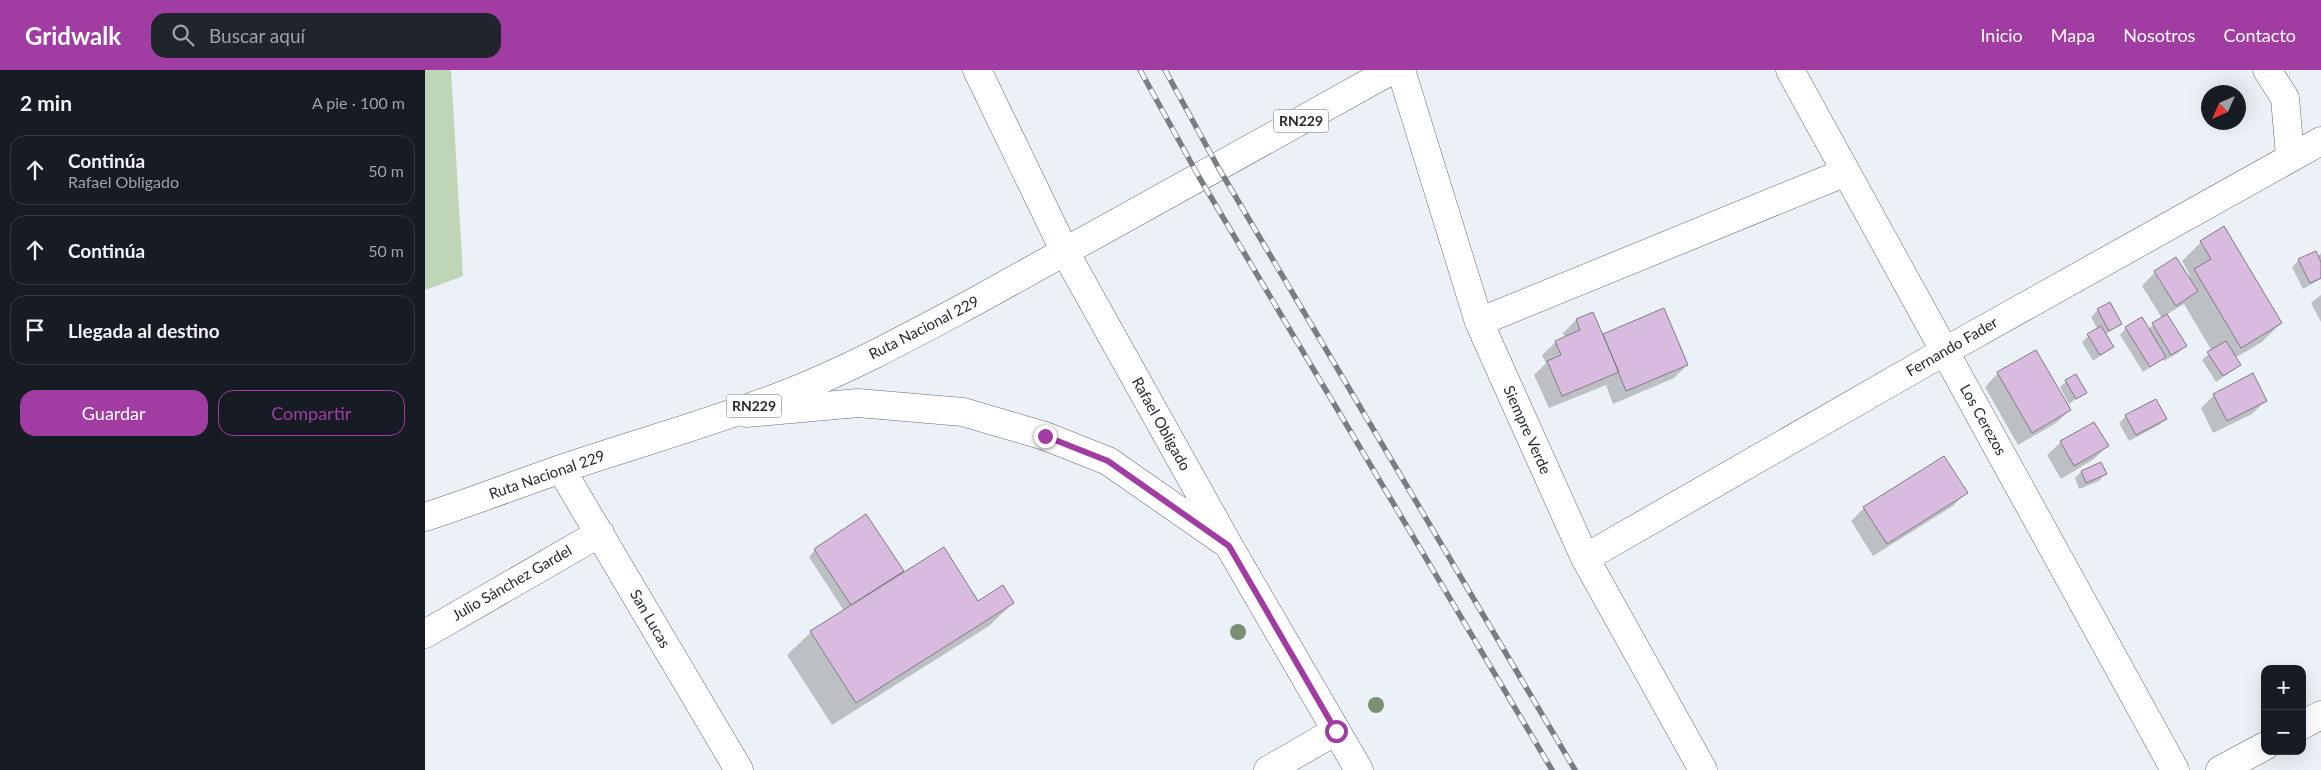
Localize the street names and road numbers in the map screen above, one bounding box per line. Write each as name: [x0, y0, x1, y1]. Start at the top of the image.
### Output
road number: RN229: [1273, 110, 1329, 132]
street label: Ruta Nacional 229: [865, 292, 982, 363]
street label: Fernando Fader: [1902, 312, 2001, 380]
street label: Rafael Obligado: [1129, 374, 1195, 473]
street label: Los Cerezos: [1957, 381, 2011, 458]
street label: Siempre Verde: [1500, 382, 1556, 477]
road number: RN229: [727, 394, 781, 418]
street label: Ruta Nacional 229: [486, 446, 607, 502]
street label: Julio Sánchez Gardel: [448, 541, 575, 624]
street label: San Lucas: [627, 586, 675, 651]

